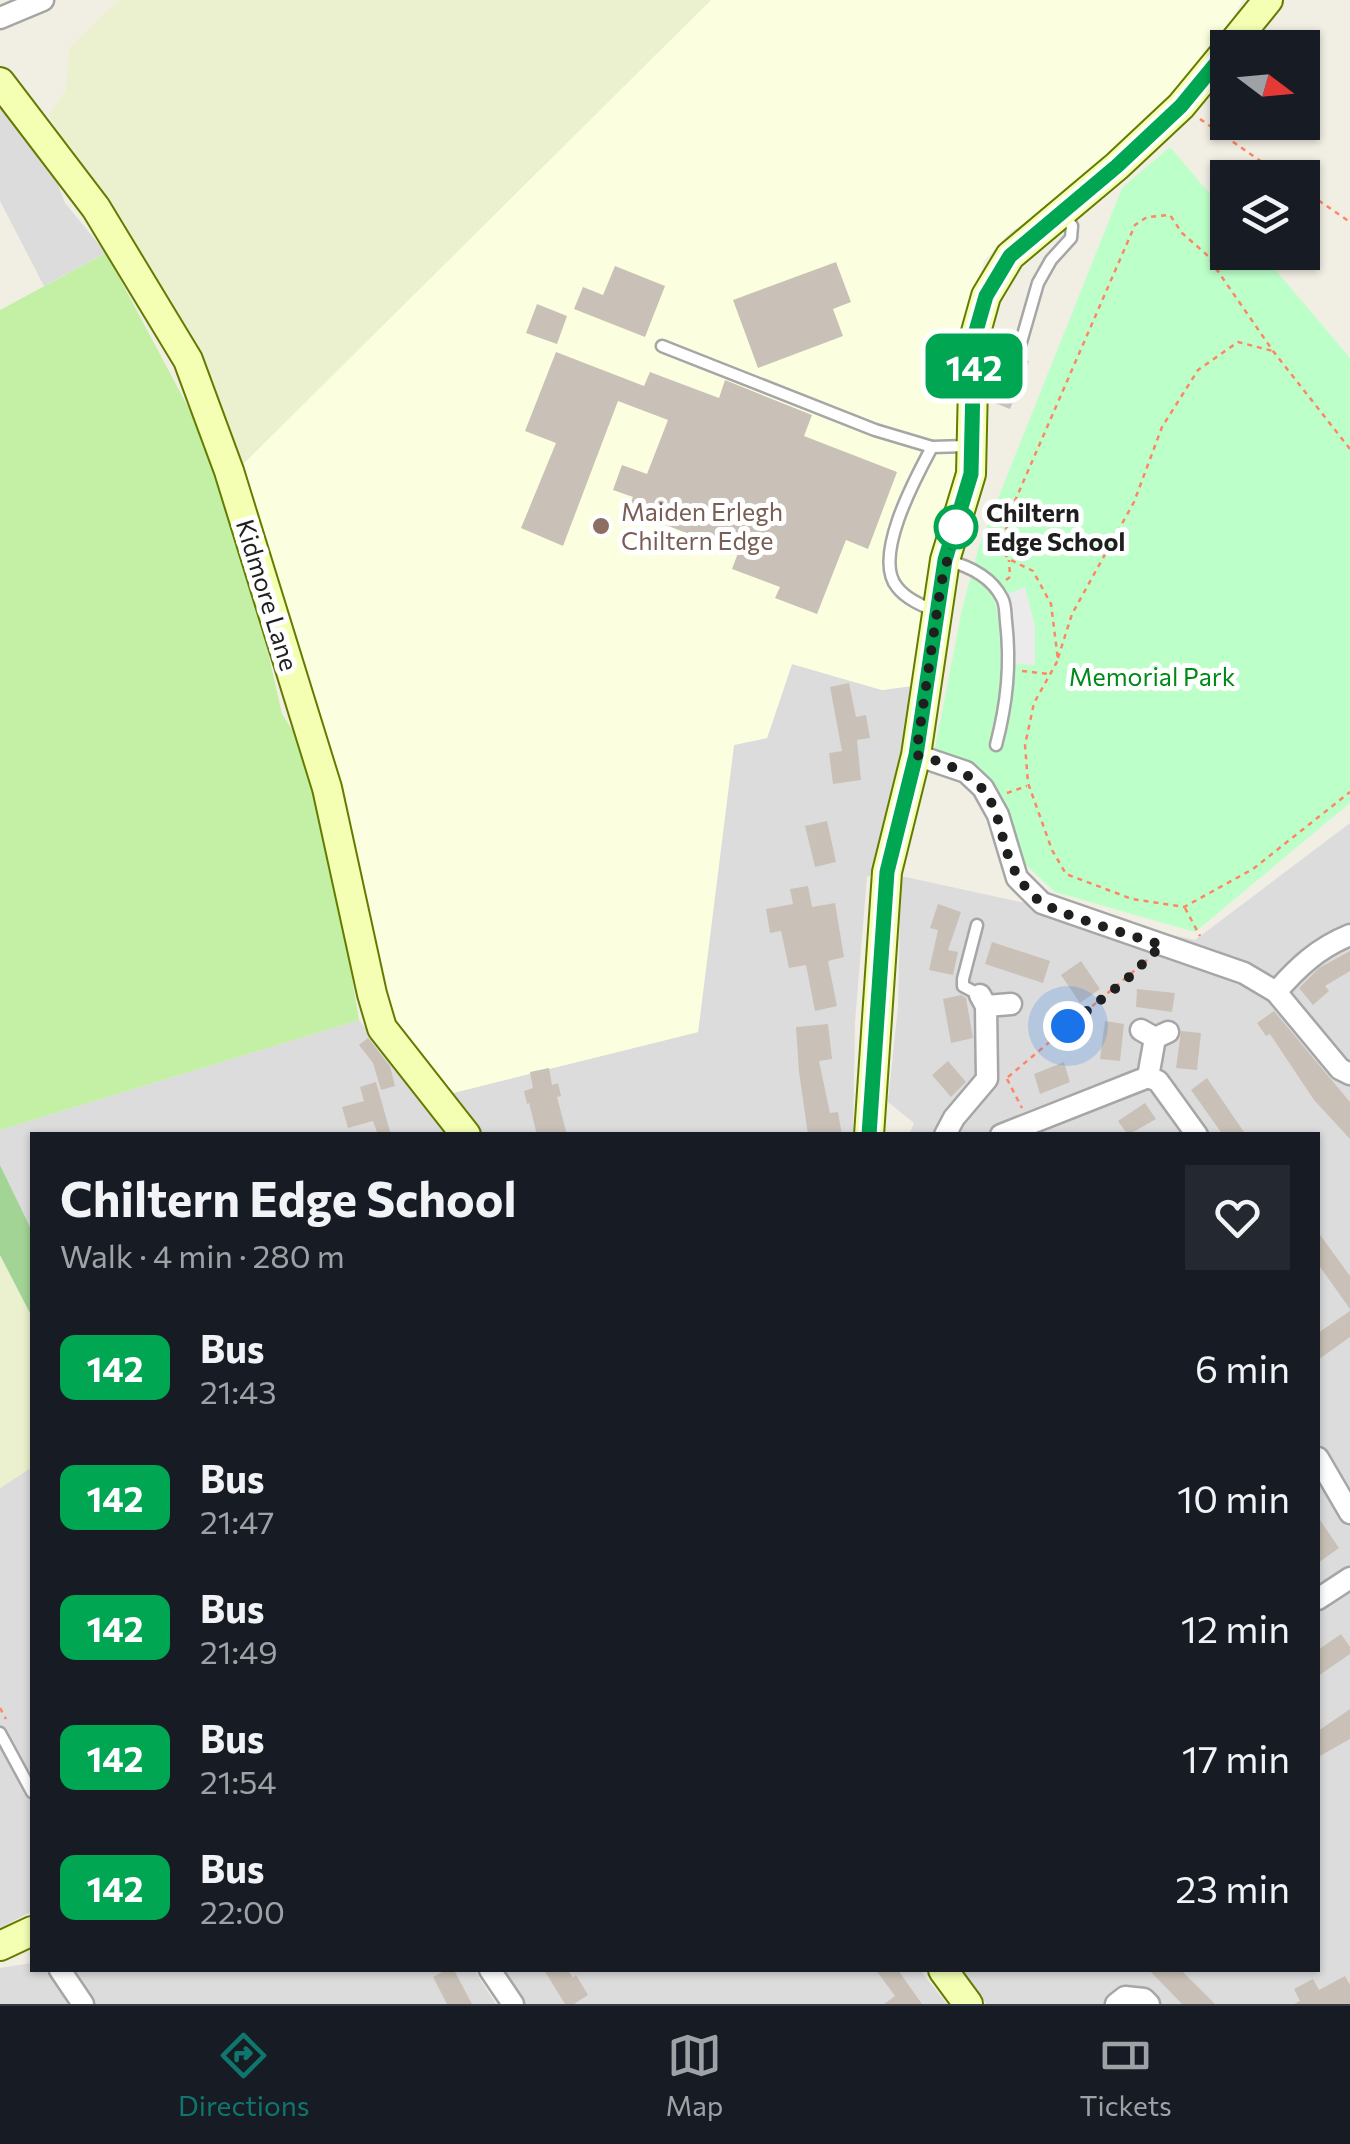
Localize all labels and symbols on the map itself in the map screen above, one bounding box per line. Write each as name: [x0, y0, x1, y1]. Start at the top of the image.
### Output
north arrow: [1210, 30, 1320, 140]
line badge: 142: [916, 334, 1032, 398]
place label: Maiden Erlegh Chiltern Edge: [621, 496, 783, 555]
place label: Chiltern Edge School: [986, 497, 1125, 556]
marker: Chiltern Edge School: [935, 506, 977, 548]
street label: Kidmore Lane: [231, 515, 305, 674]
marker: Maiden Erlegh Chiltern Edge: [590, 515, 612, 537]
park label: Memorial Park: [1069, 661, 1236, 691]
your location: [1043, 1001, 1093, 1051]

